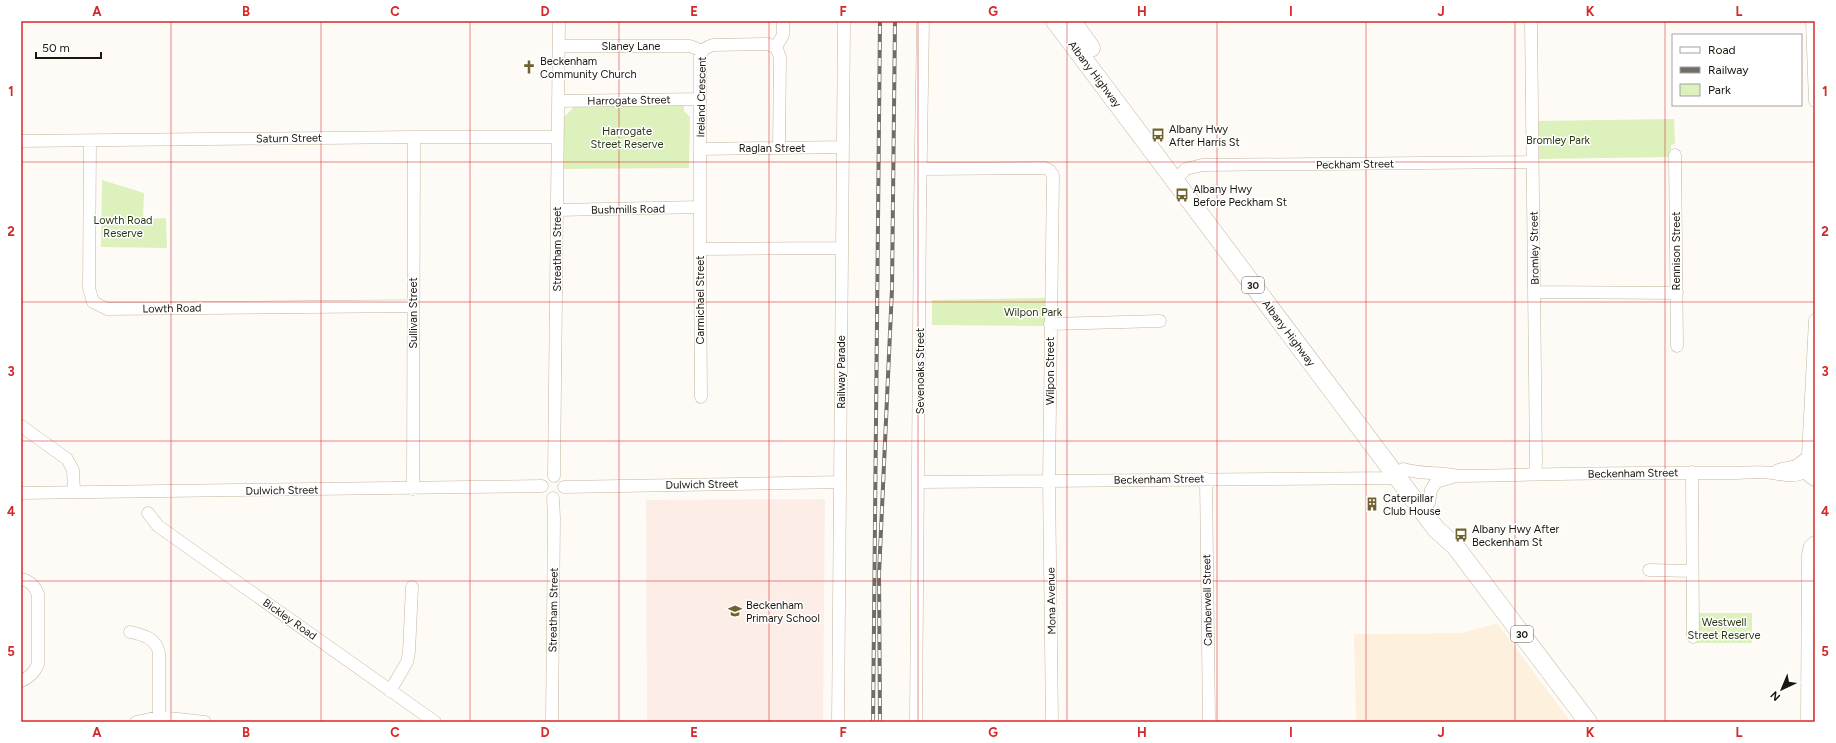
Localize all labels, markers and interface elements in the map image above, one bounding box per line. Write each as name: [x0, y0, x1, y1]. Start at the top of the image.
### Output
text: A: [92, 4, 102, 19]
text: B: [242, 4, 250, 19]
text: C: [390, 4, 400, 19]
text: D: [540, 4, 550, 19]
text: E: [690, 4, 698, 19]
text: F: [839, 4, 847, 19]
text: G: [988, 4, 998, 19]
text: H: [1137, 4, 1147, 19]
text: I: [1289, 4, 1293, 19]
text: J: [1437, 4, 1445, 19]
text: K: [1586, 4, 1595, 19]
text: L: [1736, 4, 1743, 19]
scale bar: [36, 34, 101, 60]
legend: [1672, 34, 1802, 106]
street label: Albany Highway: [1065, 39, 1124, 110]
street label: Slaney Lane: [602, 40, 660, 53]
text: 50 m: [42, 41, 70, 55]
text: Road: [1708, 43, 1736, 57]
place label: Beckenham Community Church: [540, 55, 637, 81]
street label: Ireland Crescent: [694, 56, 709, 138]
church icon: Beckenham Community Church: [521, 59, 537, 75]
text: Railway: [1708, 63, 1749, 77]
text: Park: [1708, 83, 1731, 97]
text: 1: [8, 84, 14, 99]
text: 1: [1822, 84, 1828, 99]
street label: Harrogate Street: [587, 93, 671, 108]
place label: Albany Hwy After Harris St: [1169, 123, 1240, 149]
park label: Harrogate Street Reserve: [591, 125, 663, 151]
bus stop icon: Albany Hwy After Harris St: [1150, 127, 1166, 143]
street label: Saturn Street: [256, 131, 322, 146]
park label: Bromley Park: [1526, 134, 1591, 147]
street label: Raglan Street: [739, 142, 805, 155]
street label: Peckham Street: [1316, 157, 1394, 172]
place label: Albany Hwy Before Peckham St: [1193, 183, 1287, 209]
bus stop icon: Albany Hwy Before Peckham St: [1174, 187, 1190, 203]
street label: Bushmills Road: [591, 202, 665, 217]
street label: Streatham Street: [551, 206, 564, 292]
street label: Bromley Street: [1527, 211, 1542, 285]
street label: Rennison Street: [1670, 212, 1683, 290]
park label: Lowth Road Reserve: [94, 214, 152, 240]
text: 2: [7, 224, 15, 239]
text: 2: [1821, 224, 1829, 239]
street label: Carmichael Street: [694, 256, 707, 344]
street label: Sullivan Street: [407, 277, 420, 349]
road number: 30: [1242, 277, 1264, 293]
street label: Albany Highway: [1259, 298, 1318, 369]
street label: Lowth Road: [142, 301, 202, 316]
park label: Wilpon Park: [1004, 306, 1063, 319]
street label: Sevenoaks Street: [914, 328, 927, 414]
street label: Railway Parade: [835, 335, 848, 409]
street label: Wilpon Street: [1044, 337, 1057, 405]
text: 3: [7, 364, 15, 379]
text: 3: [1821, 364, 1829, 379]
street label: Beckenham Street: [1588, 466, 1678, 481]
street label: Beckenham Street: [1114, 472, 1204, 487]
street label: Dulwich Street: [665, 477, 739, 492]
street label: Dulwich Street: [245, 483, 319, 498]
place label: Caterpillar Club House: [1383, 492, 1441, 518]
building icon: Caterpillar Club House: [1364, 496, 1380, 512]
text: 4: [7, 504, 15, 519]
text: 4: [1821, 504, 1829, 519]
place label: Albany Hwy After Beckenham St: [1472, 523, 1560, 549]
bus stop icon: Albany Hwy After Beckenham St: [1453, 527, 1469, 543]
street label: Camberwell Street: [1200, 554, 1215, 646]
street label: Streatham Street: [546, 567, 561, 653]
street label: Mona Avenue: [1044, 567, 1059, 635]
street label: Bickley Road: [260, 596, 319, 643]
place label: Beckenham Primary School: [746, 599, 820, 625]
school or university icon: Beckenham Primary School: [727, 603, 743, 619]
park label: Westwell Street Reserve: [1688, 616, 1760, 642]
road number: 30: [1511, 626, 1533, 642]
text: 5: [7, 644, 15, 659]
text: 5: [1821, 644, 1829, 659]
north arrow: [1762, 669, 1802, 709]
text: N: [1768, 688, 1783, 703]
text: A: [92, 725, 102, 740]
text: B: [242, 725, 250, 740]
text: C: [390, 725, 400, 740]
text: D: [540, 725, 550, 740]
text: E: [690, 725, 698, 740]
text: F: [839, 725, 847, 740]
text: G: [988, 725, 998, 740]
text: H: [1137, 725, 1147, 740]
text: I: [1289, 725, 1293, 740]
text: J: [1437, 725, 1445, 740]
text: K: [1586, 725, 1595, 740]
text: L: [1736, 725, 1743, 740]

